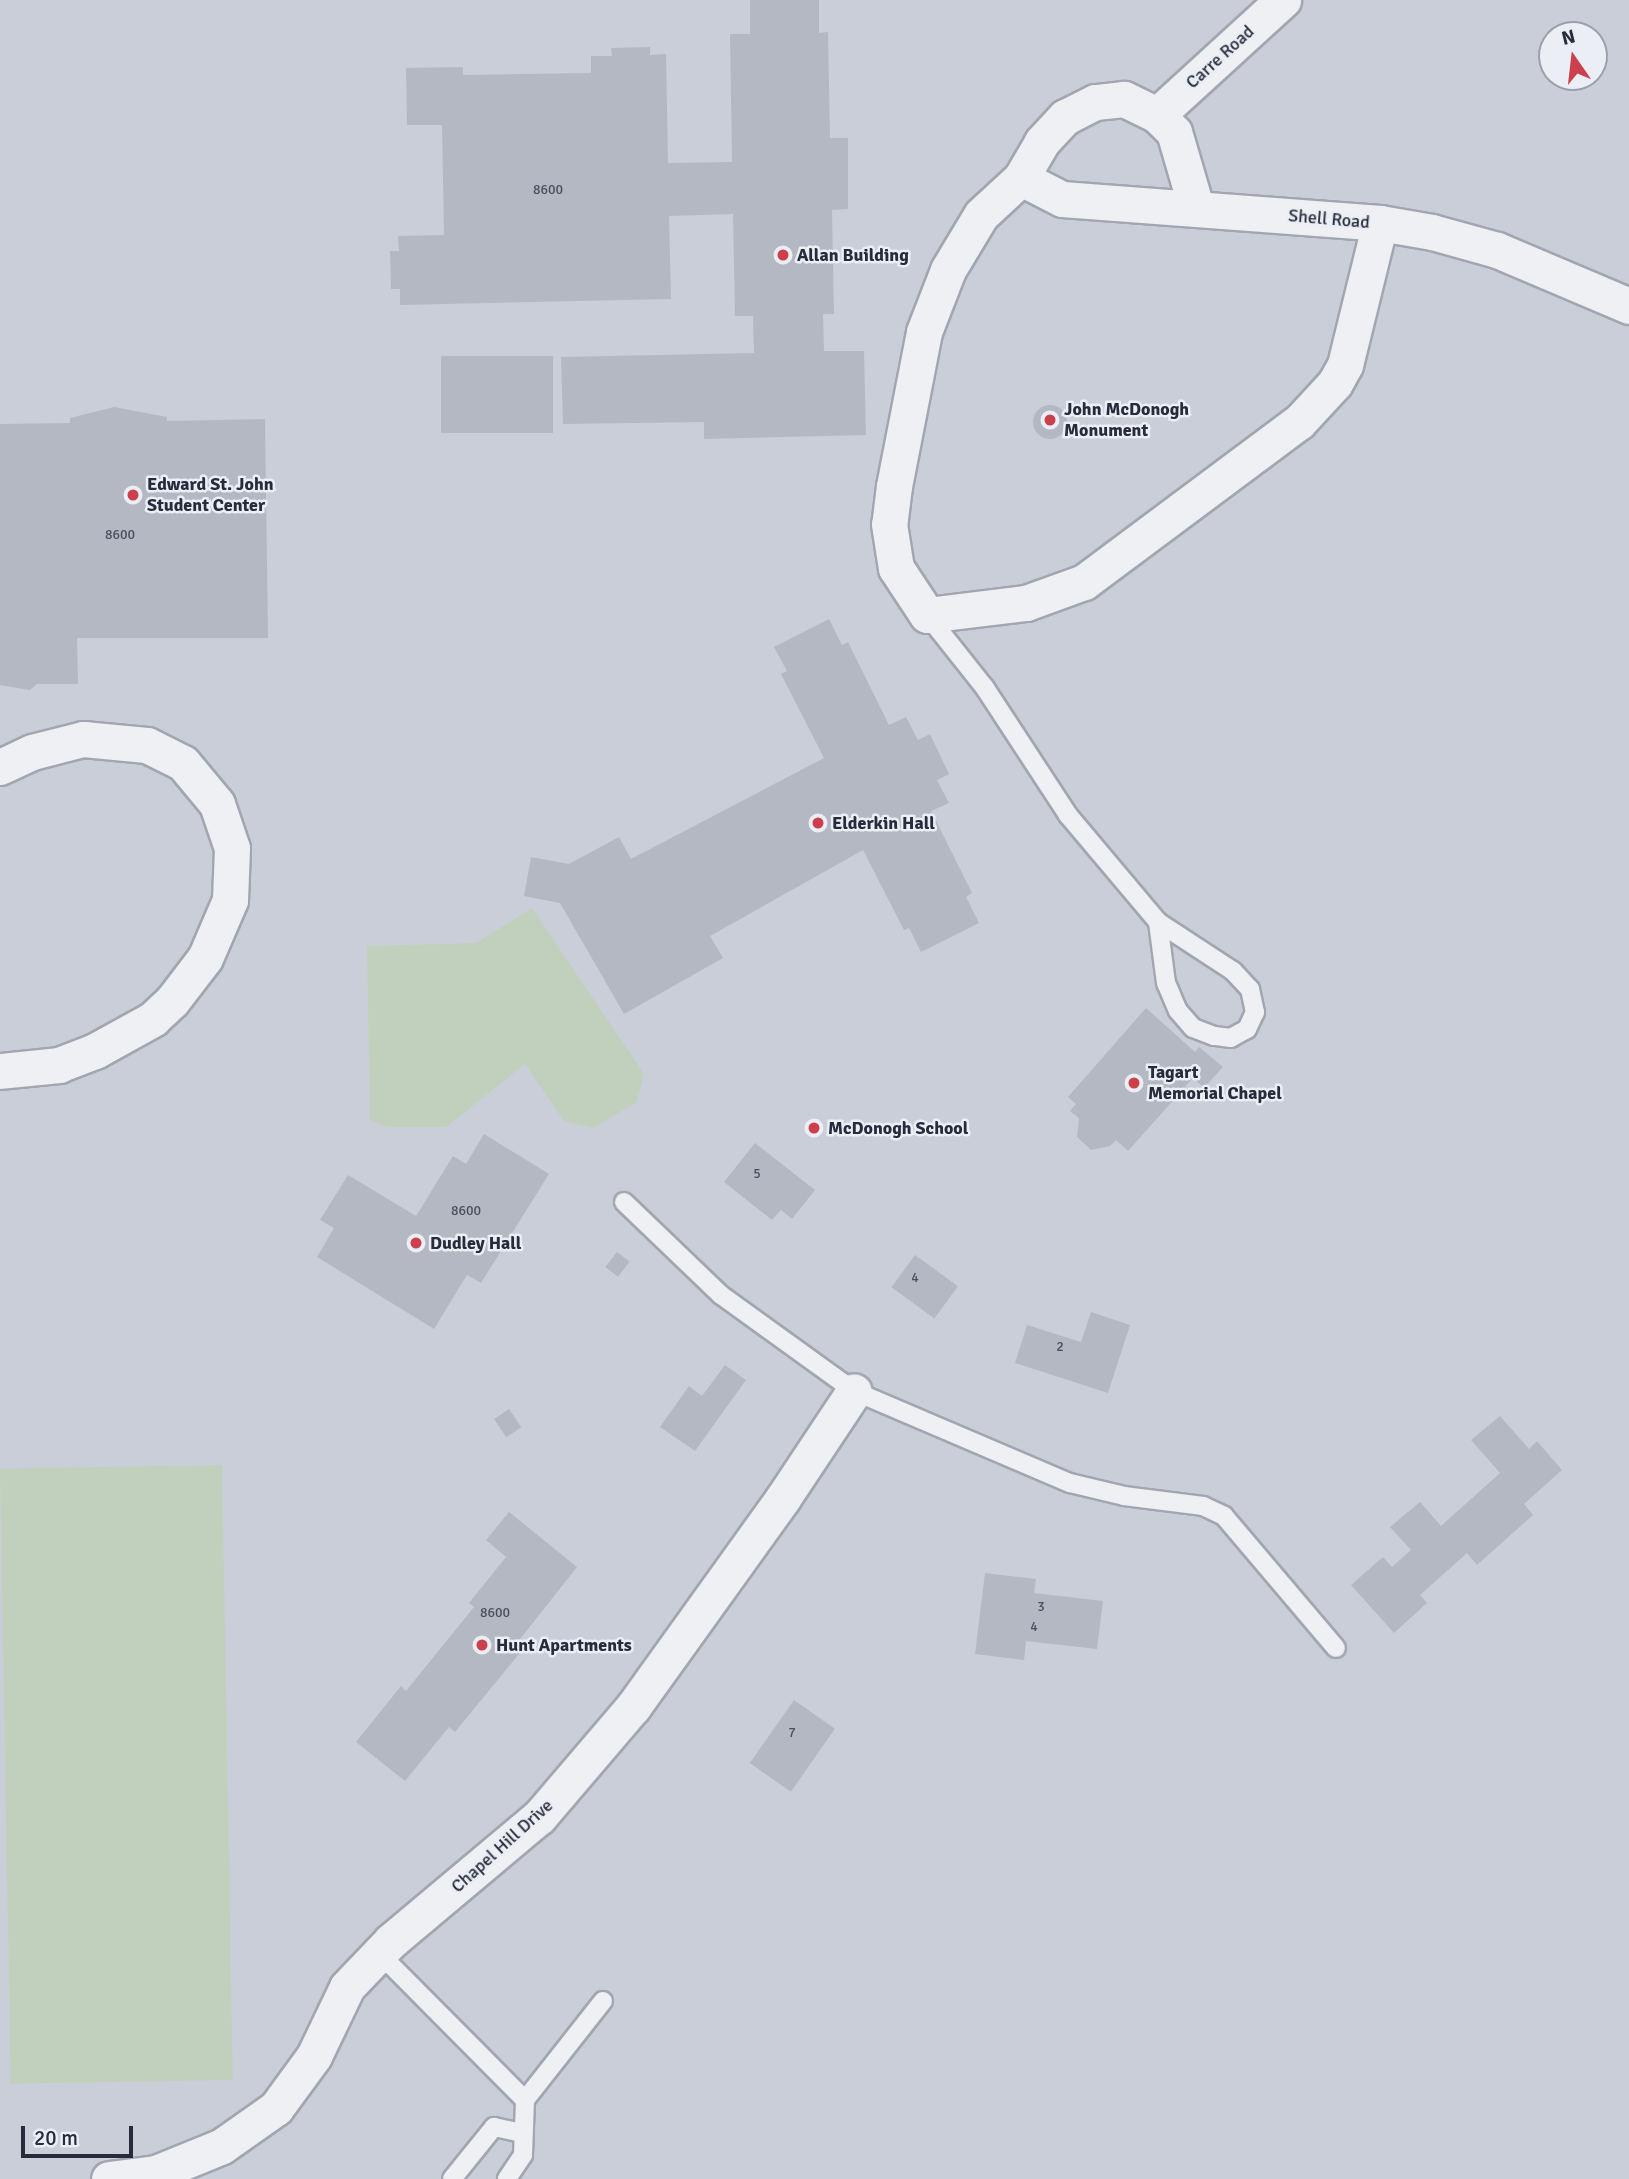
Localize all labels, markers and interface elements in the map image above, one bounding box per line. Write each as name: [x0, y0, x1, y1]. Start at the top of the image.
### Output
street label: Carre Road: [1181, 21, 1259, 93]
north arrow: [1538, 21, 1608, 91]
text: N: [1559, 24, 1578, 51]
house number: 8600: [533, 182, 563, 198]
street label: Shell Road: [1287, 205, 1371, 233]
place label: Allan Building: [797, 244, 909, 266]
marker: Allan Building: [775, 247, 791, 263]
place label: John McDonogh Monument: [1064, 399, 1189, 442]
marker: John McDonogh Monument: [1042, 412, 1058, 428]
place label: Edward St. John Student Center: [147, 474, 274, 516]
marker: Edward St. John Student Center: [125, 487, 141, 503]
house number: 8600: [105, 527, 135, 543]
place label: Elderkin Hall: [832, 812, 935, 834]
marker: Elderkin Hall: [810, 815, 826, 831]
place label: Tagart Memorial Chapel: [1148, 1062, 1282, 1104]
marker: Tagart Memorial Chapel: [1126, 1075, 1142, 1091]
place label: McDonogh School: [828, 1117, 968, 1139]
marker: McDonogh School: [806, 1120, 822, 1136]
house number: 5: [753, 1166, 761, 1182]
house number: 8600: [451, 1203, 481, 1219]
place label: Dudley Hall: [430, 1232, 521, 1254]
marker: Dudley Hall: [408, 1235, 424, 1251]
house number: 4: [911, 1270, 919, 1286]
house number: 2: [1056, 1339, 1064, 1355]
house number: 3: [1037, 1599, 1045, 1615]
house number: 8600: [480, 1605, 510, 1621]
house number: 4: [1030, 1619, 1038, 1635]
place label: Hunt Apartments: [496, 1634, 632, 1656]
marker: Hunt Apartments: [474, 1637, 490, 1653]
house number: 7: [788, 1725, 796, 1741]
street label: Chapel Hill Drive: [447, 1795, 557, 1897]
scale bar: [24, 2112, 136, 2156]
text: 20 m: [34, 2125, 78, 2151]

